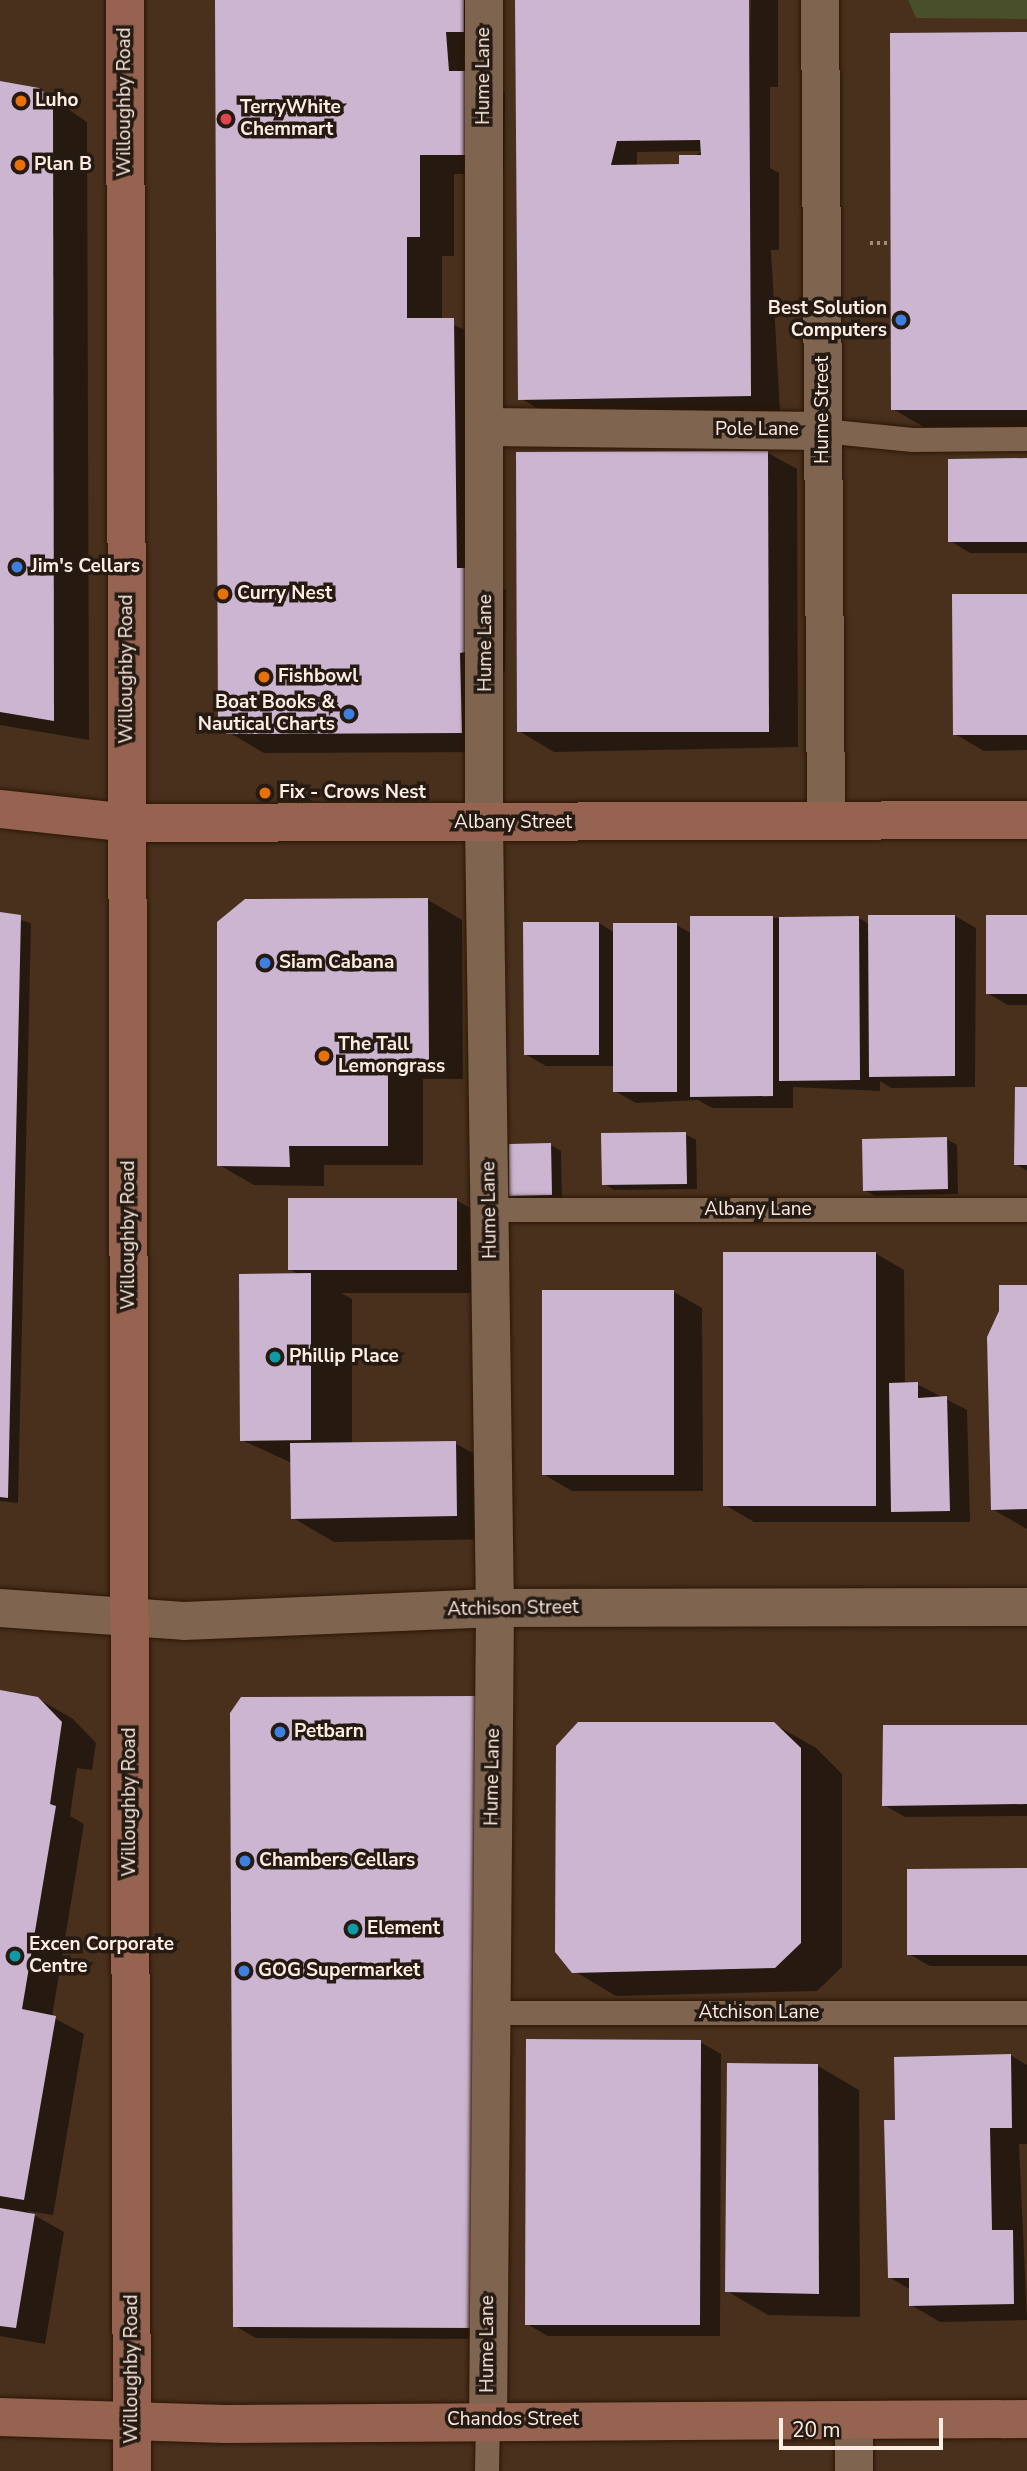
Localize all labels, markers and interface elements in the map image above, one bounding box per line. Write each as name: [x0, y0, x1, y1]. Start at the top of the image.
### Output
street label: Willoughby Road: [114, 27, 136, 177]
street label: Hume Lane: [473, 27, 495, 125]
place label: Luho: [35, 90, 79, 112]
marker: Luho: [13, 93, 29, 109]
place label: TerryWhite Chemmart: [240, 97, 341, 141]
marker: TerryWhite Chemmart: [218, 111, 234, 127]
place label: Plan B: [34, 154, 92, 176]
marker: Plan B: [12, 157, 28, 173]
place label: Best Solution Computers: [768, 298, 887, 342]
marker: Best Solution Computers: [893, 312, 909, 328]
street label: Hume Street: [812, 356, 834, 464]
street label: Pole Lane: [715, 419, 799, 441]
place label: Jim's Cellars: [31, 556, 140, 578]
marker: Jim's Cellars: [9, 559, 25, 575]
place label: Curry Nest: [237, 583, 332, 605]
marker: Curry Nest: [215, 586, 231, 602]
street label: Willoughby Road: [116, 594, 138, 744]
street label: Hume Lane: [475, 594, 497, 692]
place label: Fishbowl: [278, 666, 358, 688]
marker: Fishbowl: [256, 669, 272, 685]
place label: Boat Books & Nautical Charts: [198, 692, 335, 736]
marker: Boat Books & Nautical Charts: [341, 706, 357, 722]
place label: Fix - Crows Nest: [279, 782, 426, 804]
marker: Fix - Crows Nest: [257, 785, 273, 801]
street label: Albany Street: [454, 812, 572, 834]
place label: Siam Cabana: [279, 952, 394, 974]
marker: Siam Cabana: [257, 955, 273, 971]
place label: The Tall Lemongrass: [338, 1034, 445, 1078]
marker: The Tall Lemongrass: [316, 1048, 332, 1064]
street label: Willoughby Road: [118, 1160, 140, 1310]
street label: Hume Lane: [478, 1161, 502, 1259]
street label: Albany Lane: [704, 1199, 812, 1221]
place label: Phillip Place: [289, 1346, 399, 1368]
marker: Phillip Place: [267, 1349, 283, 1365]
street label: Atchison Street: [447, 1596, 579, 1622]
place label: Petbarn: [294, 1721, 364, 1743]
marker: Petbarn: [272, 1724, 288, 1740]
street label: Willoughby Road: [119, 1727, 141, 1877]
street label: Hume Lane: [481, 1728, 505, 1826]
place label: Chambers Cellars: [259, 1850, 415, 1872]
marker: Chambers Cellars: [237, 1853, 253, 1869]
place label: Element: [367, 1918, 440, 1940]
marker: Element: [345, 1921, 361, 1937]
place label: Excen Corporate Centre: [29, 1934, 174, 1978]
marker: Excen Corporate Centre: [7, 1948, 23, 1964]
place label: GOG Supermarket: [258, 1960, 420, 1982]
marker: GOG Supermarket: [236, 1963, 252, 1979]
street label: Atchison Lane: [699, 2002, 819, 2024]
street label: Willoughby Road: [121, 2294, 143, 2444]
street label: Hume Lane: [477, 2295, 499, 2393]
scale bar: [782, 2404, 946, 2448]
street label: Chandos Street: [447, 2409, 579, 2431]
text: 20 m: [792, 2416, 841, 2444]

